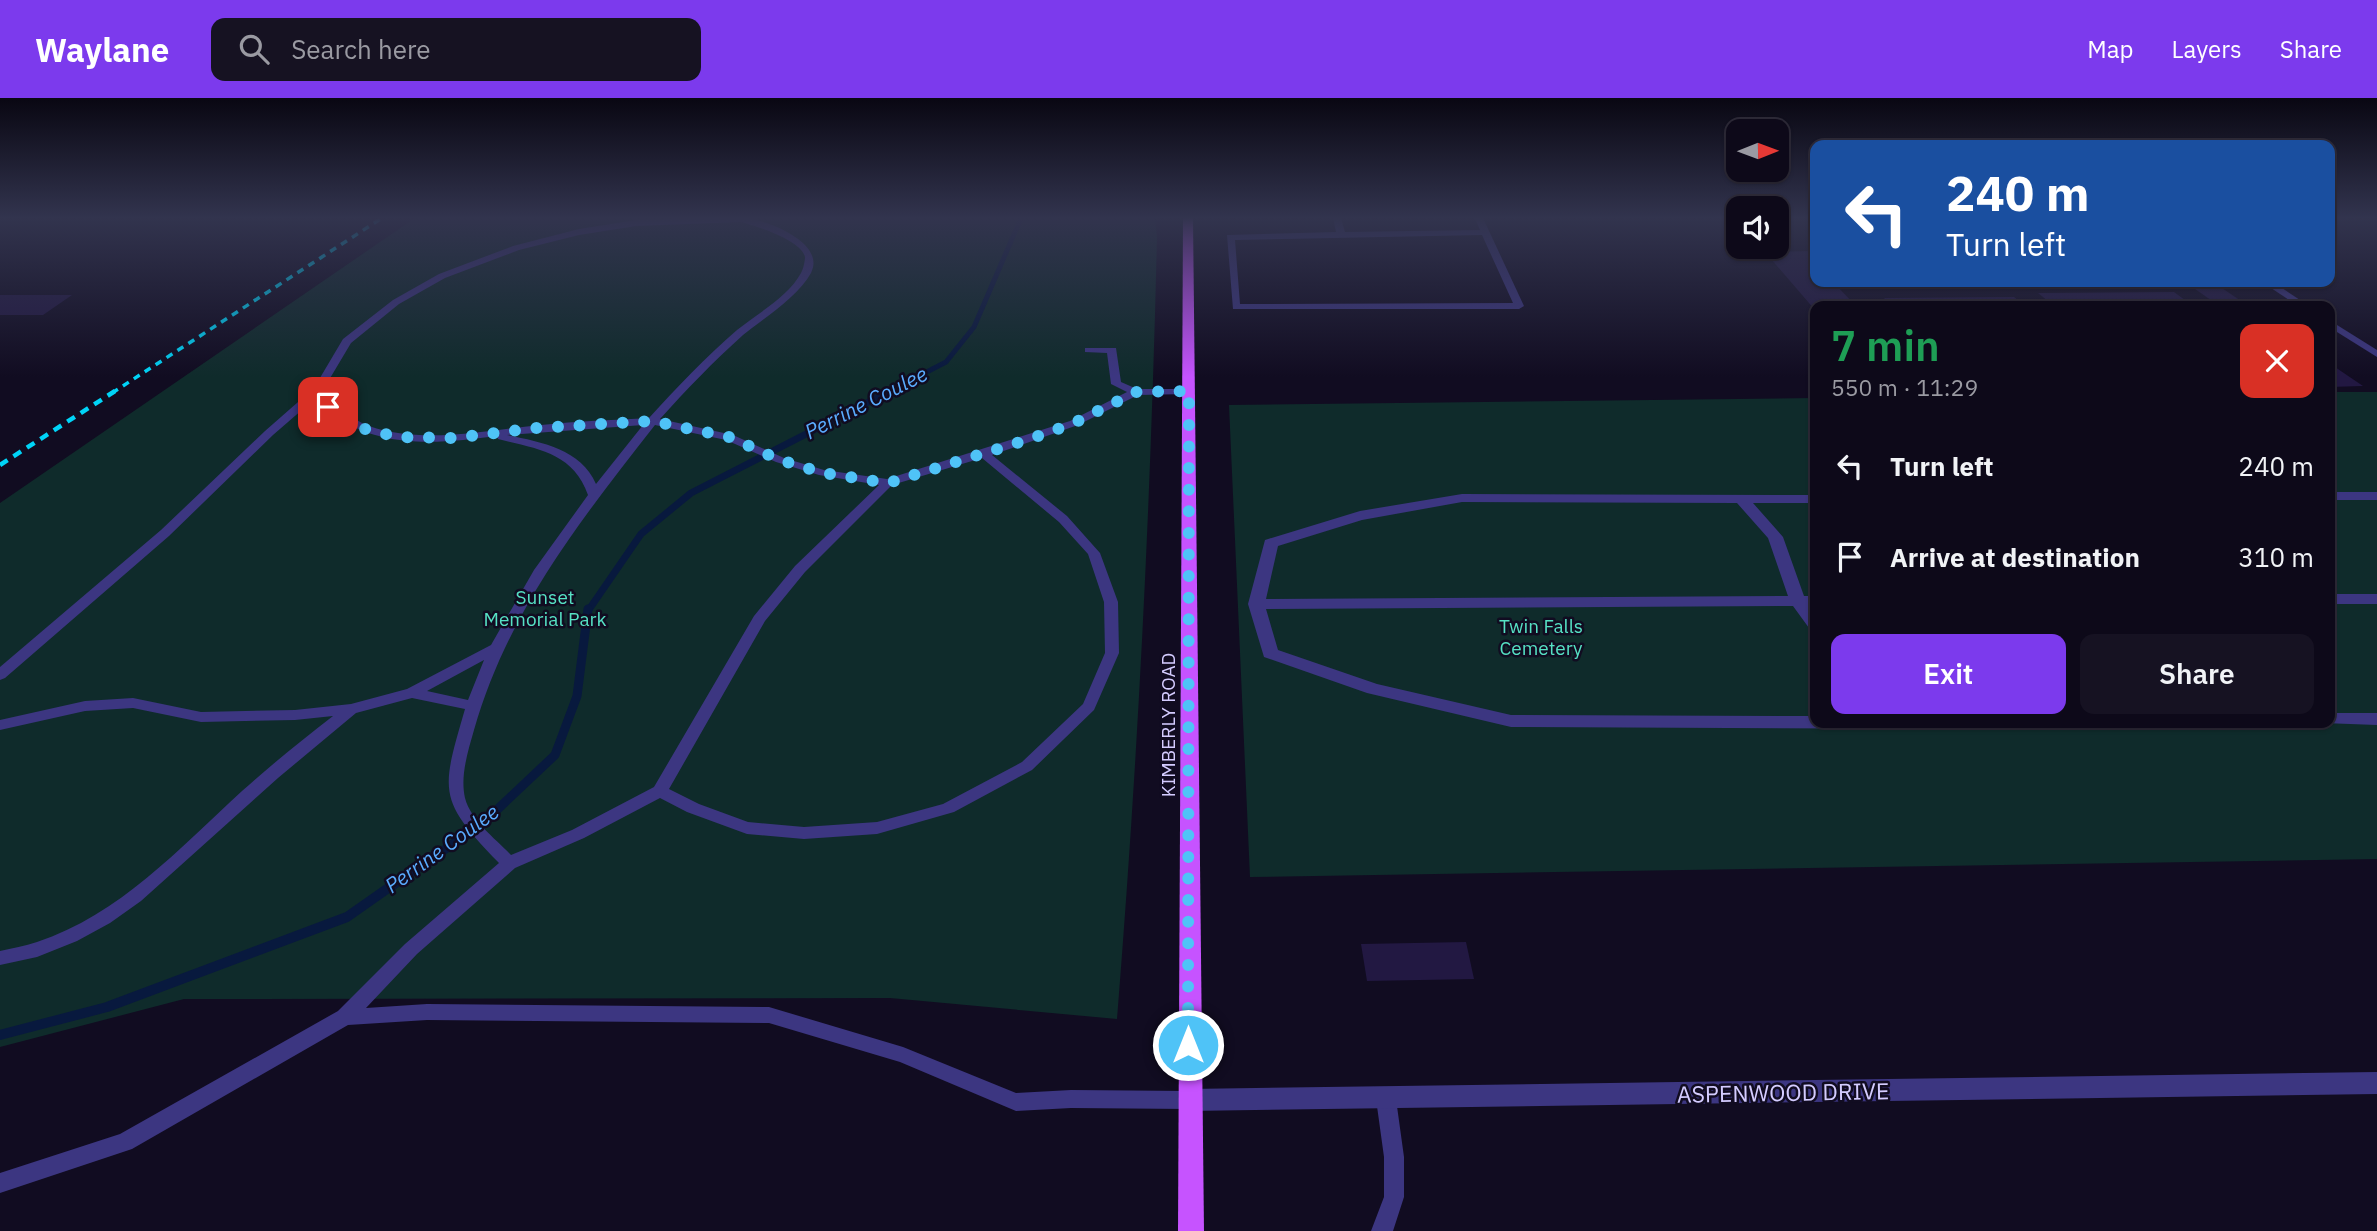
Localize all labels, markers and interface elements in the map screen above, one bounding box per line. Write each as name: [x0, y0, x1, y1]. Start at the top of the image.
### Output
search box: [211, 18, 701, 81]
text: Waylane: [35, 28, 169, 71]
icon: search: [235, 30, 273, 68]
text: Search here: [291, 32, 431, 66]
text: Map: [2087, 33, 2134, 65]
text: Layers: [2172, 33, 2242, 65]
text: Share: [2280, 33, 2342, 65]
north arrow: [1726, 119, 1788, 182]
map controls: [1726, 119, 1789, 259]
text: 240 m: [1946, 161, 2090, 224]
icon: left: [1831, 168, 1922, 259]
button: sound: [1726, 196, 1789, 259]
text: Turn left: [1946, 223, 2066, 265]
text: 7 min: [1831, 318, 1940, 373]
button: close: [2240, 324, 2314, 398]
water label: Perrine Coulee: [799, 359, 932, 445]
text: 550 m · 11:29: [1831, 372, 1978, 402]
pin: [298, 377, 358, 437]
icon: arrive: [309, 388, 347, 426]
icon: left: [1831, 447, 1869, 485]
text: Turn left: [1890, 449, 1993, 483]
text: 240 m: [2238, 449, 2314, 483]
icon: arrive: [1831, 538, 1869, 576]
text: Arrive at destination: [1890, 540, 2140, 574]
text: 310 m: [2238, 540, 2314, 574]
park label: Sunset Memorial Park: [483, 585, 607, 631]
park label: Twin Falls Cemetery: [1499, 614, 1583, 660]
button: Exit: [1831, 634, 2066, 714]
button: Share: [2080, 634, 2314, 714]
street label: KIMBERLY ROAD: [1156, 653, 1180, 797]
water label: Perrine Coulee: [379, 797, 504, 899]
position arrow: [1151, 1008, 1225, 1082]
street label: ASPENWOOD DRIVE: [1677, 1075, 1889, 1109]

